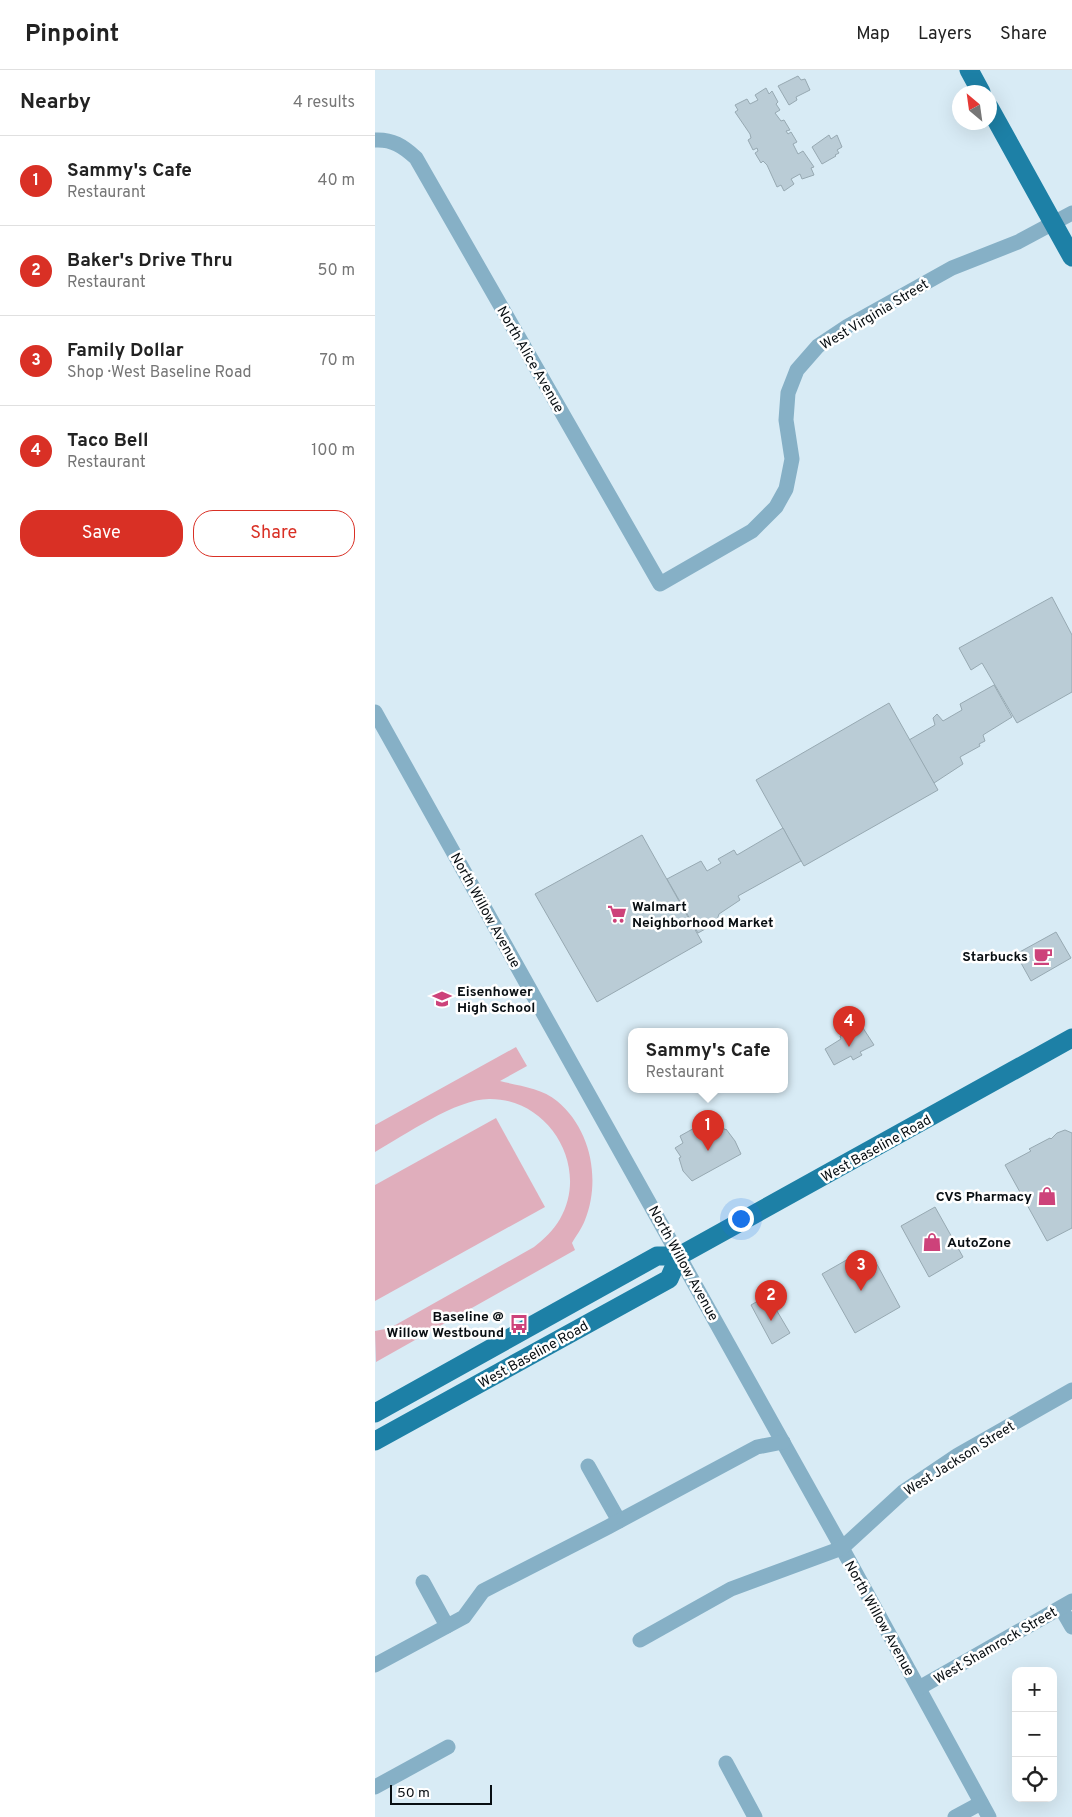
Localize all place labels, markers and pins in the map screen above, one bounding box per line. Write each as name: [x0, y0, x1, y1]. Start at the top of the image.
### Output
place label: Walmart Neighborhood Market: [632, 899, 774, 932]
supermarket icon: Walmart Neighborhood Market: [606, 903, 628, 925]
cafe icon: Starbucks: [1032, 945, 1054, 967]
place label: Starbucks: [962, 949, 1028, 966]
place label: Eisenhower High School: [457, 984, 535, 1017]
school or university icon: Eisenhower High School: [431, 988, 453, 1010]
pin: 4: [833, 1006, 865, 1047]
pin: 1: [692, 1110, 724, 1151]
shop icon: CVS Pharmacy: [1036, 1185, 1058, 1207]
place label: CVS Pharmacy: [936, 1189, 1032, 1206]
shop icon: AutoZone: [921, 1231, 943, 1253]
place label: AutoZone: [947, 1235, 1011, 1252]
pin: 3: [845, 1250, 877, 1291]
pin: 2: [755, 1280, 787, 1321]
place label: Baseline @ Willow Westbound: [387, 1309, 504, 1342]
bus stop icon: Baseline @ Willow Westbound: [508, 1313, 530, 1335]

